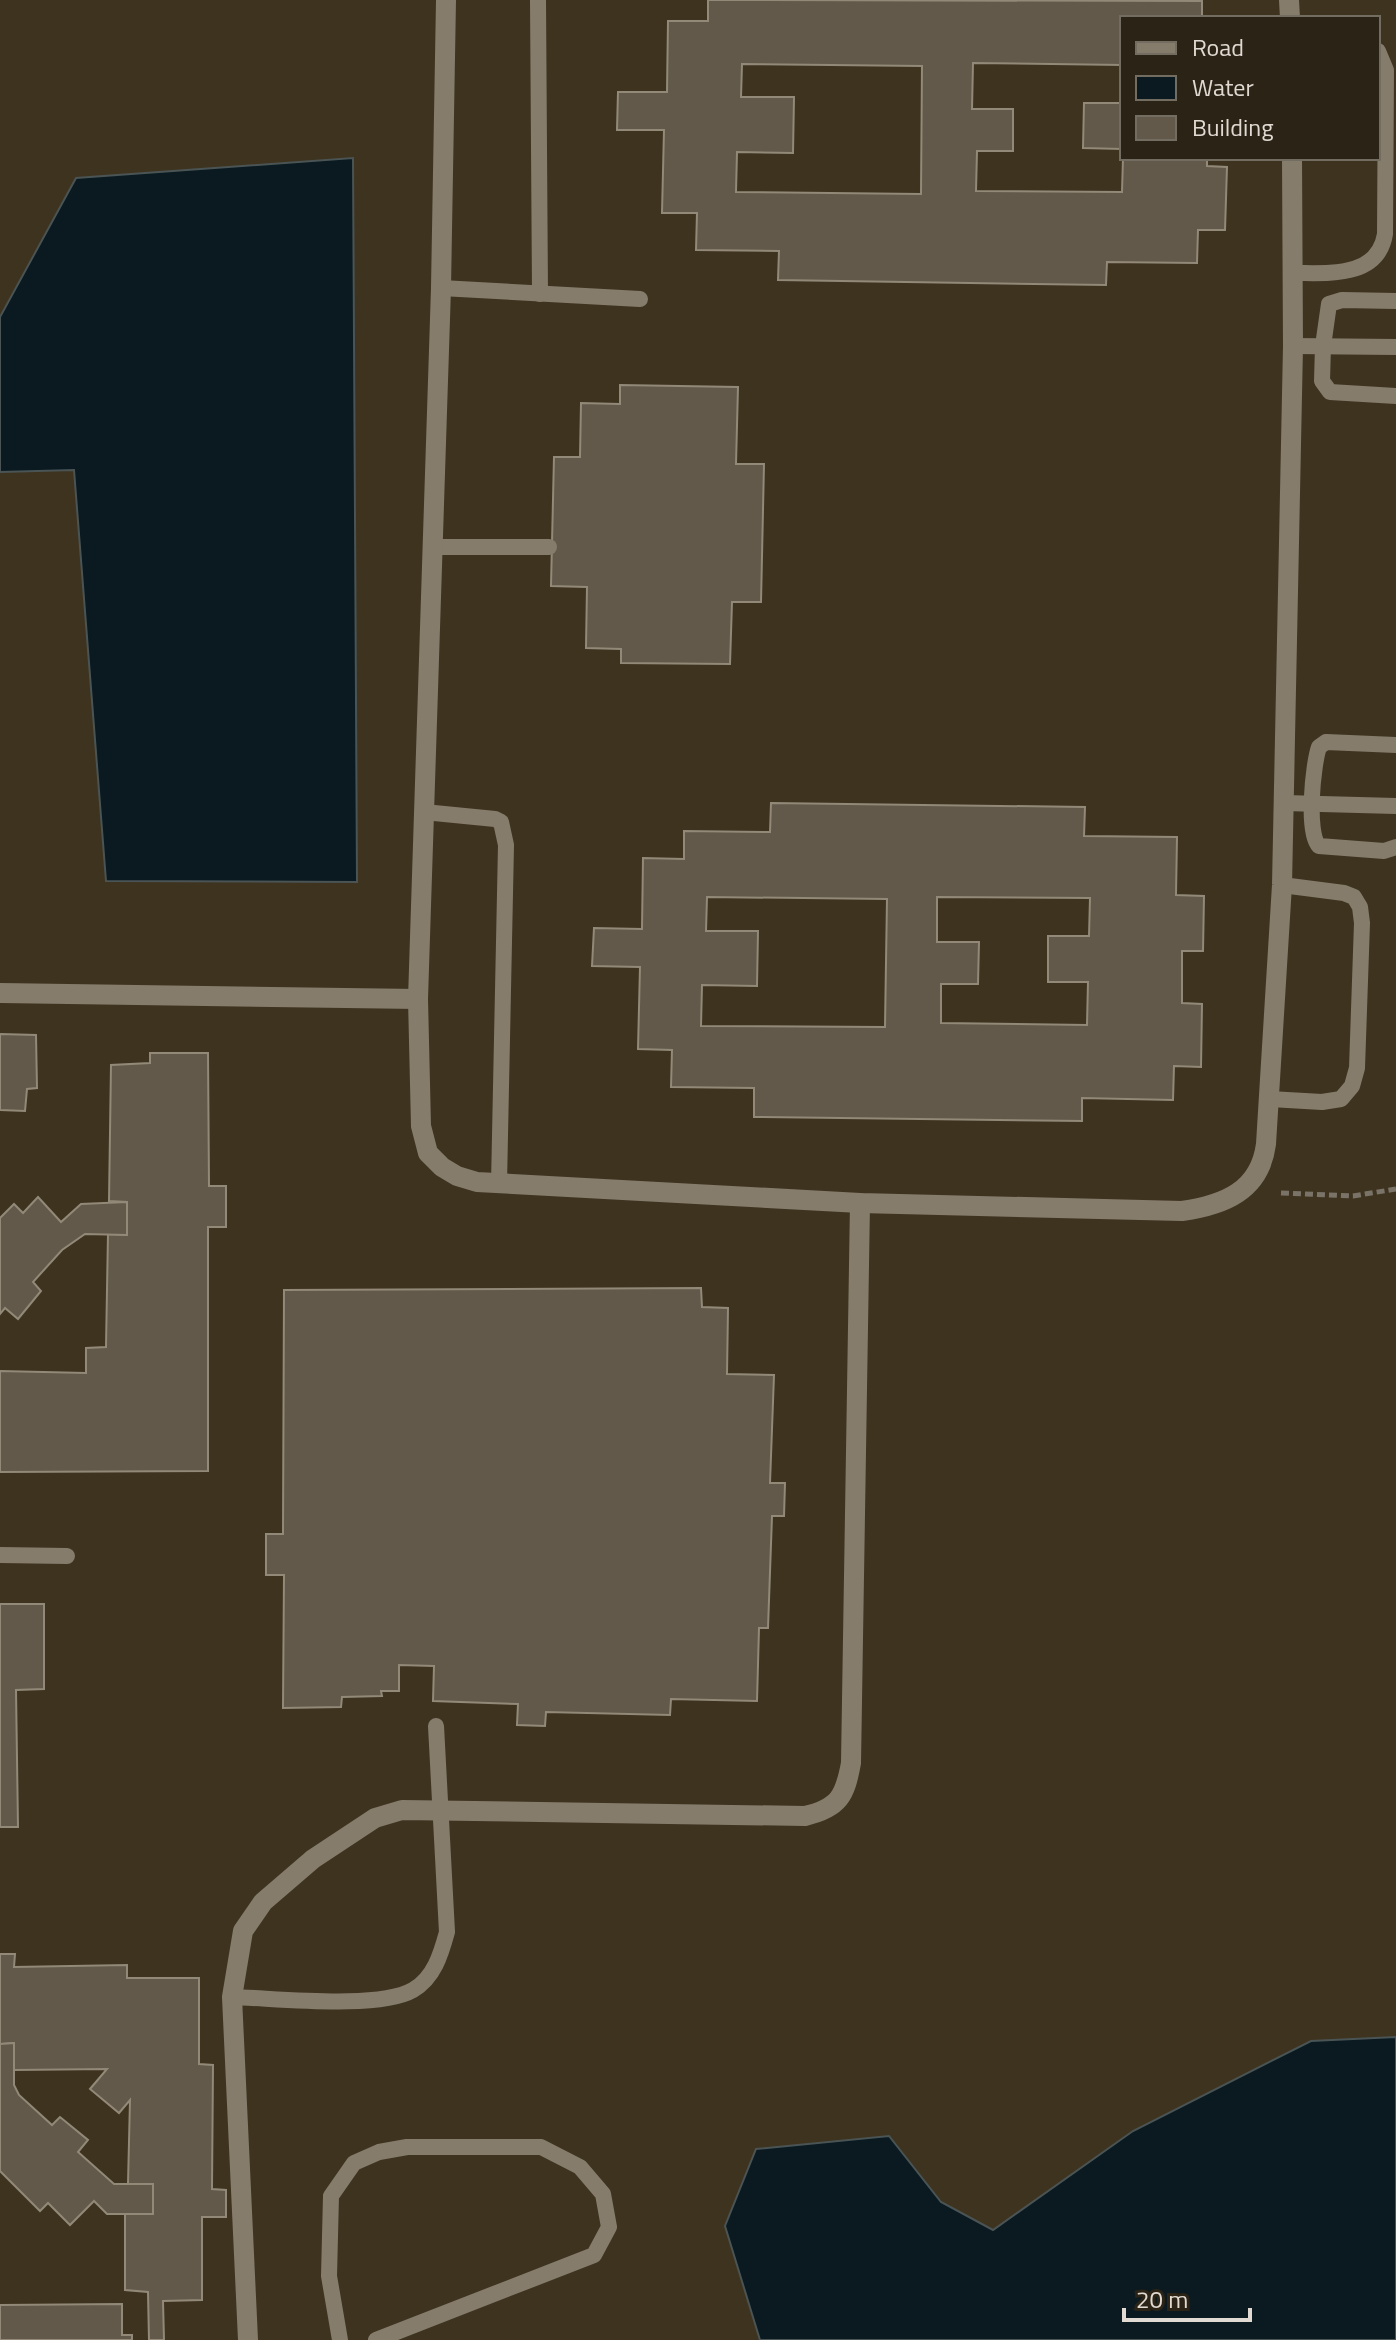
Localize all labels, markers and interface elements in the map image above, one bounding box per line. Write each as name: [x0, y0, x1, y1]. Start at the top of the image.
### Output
legend: [1120, 16, 1380, 160]
text: Road: [1192, 29, 1244, 65]
text: Water: [1192, 69, 1254, 105]
text: Building: [1192, 109, 1274, 145]
scale bar: [1124, 2272, 1250, 2322]
text: 20 m: [1136, 2281, 1188, 2317]

